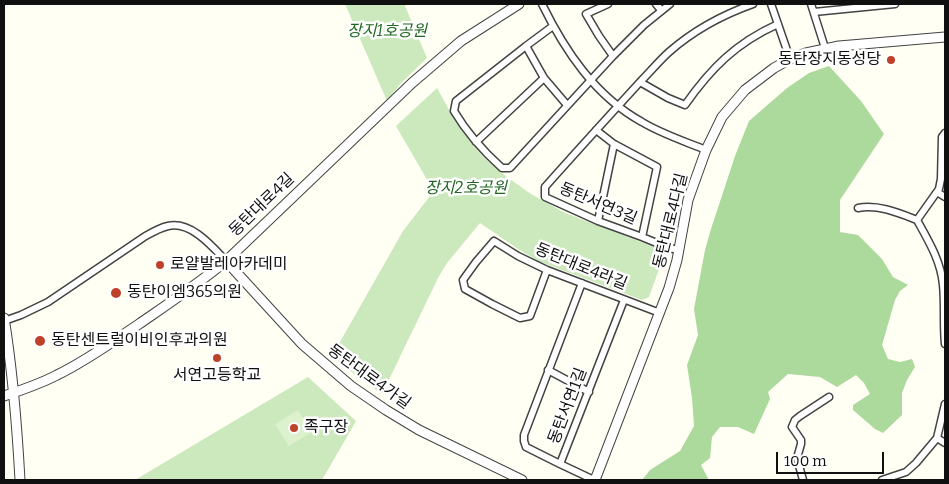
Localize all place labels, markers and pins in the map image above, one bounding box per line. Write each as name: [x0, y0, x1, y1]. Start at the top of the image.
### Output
place label: 동탄장지동성당: [778, 50, 881, 70]
marker: 동탄장지동성당: [885, 54, 897, 66]
place label: 로얄발레아카데미: [170, 255, 288, 275]
marker: 로얄발레아카데미: [154, 259, 166, 271]
place label: 동탄이엠365의원: [127, 283, 242, 303]
marker: 동탄이엠365의원: [109, 286, 123, 300]
place label: 동탄센트럴이비인후과의원: [51, 331, 228, 351]
marker: 동탄센트럴이비인후과의원: [33, 334, 47, 348]
marker: 서연고등학교: [211, 352, 223, 364]
place label: 서연고등학교: [173, 366, 261, 386]
place label: 족구장: [304, 418, 348, 438]
marker: 족구장: [288, 422, 300, 434]

